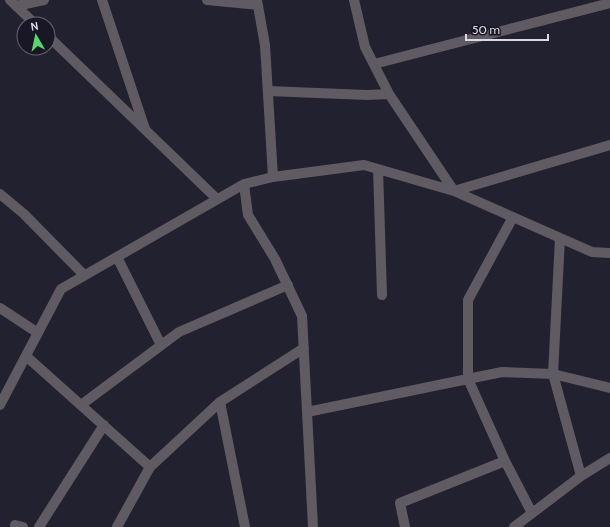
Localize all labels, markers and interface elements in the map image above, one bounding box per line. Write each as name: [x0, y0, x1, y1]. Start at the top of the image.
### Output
north arrow: [16, 16, 56, 56]
scale bar: [466, 16, 548, 42]
text: N: [29, 19, 39, 34]
text: 50 m: [472, 22, 500, 37]

